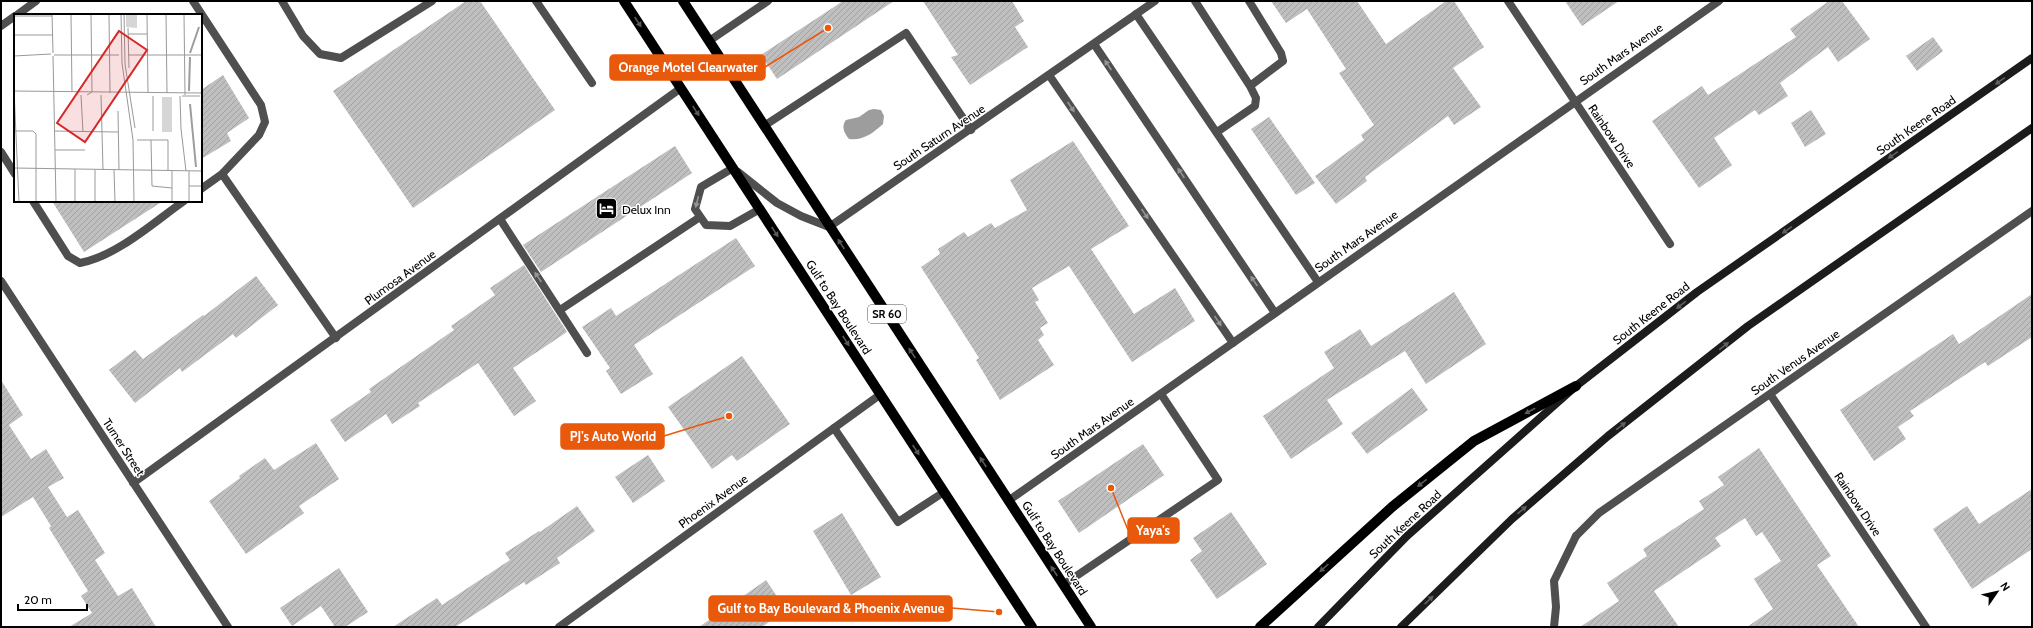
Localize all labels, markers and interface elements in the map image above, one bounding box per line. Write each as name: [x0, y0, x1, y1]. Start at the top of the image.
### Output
inset map: [14, 14, 202, 202]
one-way arrow: [634, 16, 641, 28]
street label: South Mars Avenue: [1577, 20, 1665, 88]
callout: Orange Motel Clearwater: [610, 55, 765, 80]
text: Orange Motel Clearwater: [618, 59, 758, 75]
one-way arrow: [1104, 60, 1112, 70]
one-way arrow: [1995, 77, 2005, 85]
street label: South Keene Road: [1873, 92, 1959, 158]
street label: South Saturn Avenue: [890, 101, 988, 173]
street label: Rainbow Drive: [1585, 101, 1639, 171]
one-way arrow: [1067, 102, 1075, 112]
one-way arrow: [692, 106, 700, 116]
one-way arrow: [1888, 151, 1899, 159]
one-way arrow: [1177, 168, 1185, 178]
hotel icon: Delux Inn: [594, 196, 620, 222]
one-way arrow: [693, 196, 699, 208]
place label: Delux Inn: [622, 202, 671, 217]
street label: South Mars Avenue: [1312, 207, 1400, 275]
one-way arrow: [1141, 208, 1148, 220]
one-way arrow: [771, 226, 779, 237]
one-way arrow: [1782, 226, 1792, 234]
one-way arrow: [837, 239, 845, 249]
street label: Plumosa Avenue: [361, 246, 439, 308]
street label: Gulf to Bay Boulevard: [803, 257, 875, 357]
one-way arrow: [534, 272, 542, 282]
one-way arrow: [1250, 275, 1258, 286]
street label: South Keene Road: [1610, 278, 1692, 348]
one-way arrow: [1675, 301, 1686, 309]
road number: SR 60: [868, 305, 906, 323]
one-way arrow: [1214, 316, 1222, 327]
street label: South Venus Avenue: [1748, 326, 1842, 398]
one-way arrow: [842, 335, 850, 346]
one-way arrow: [1718, 341, 1729, 350]
one-way arrow: [908, 348, 916, 358]
street label: South Mars Avenue: [1048, 394, 1136, 462]
one-way arrow: [1524, 408, 1535, 415]
street label: Turner Street: [100, 415, 148, 479]
one-way arrow: [1616, 421, 1627, 430]
callout: PJ's Auto World: [561, 424, 664, 449]
text: PJ's Auto World: [570, 428, 656, 444]
one-way arrow: [913, 444, 920, 455]
one-way arrow: [979, 457, 987, 467]
street label: Rainbow Drive: [1831, 469, 1885, 539]
street label: Phoenix Avenue: [676, 471, 750, 531]
one-way arrow: [1416, 479, 1427, 487]
street label: South Keene Road: [1366, 487, 1444, 561]
street label: Gulf to Bay Boulevard: [1019, 498, 1091, 598]
one-way arrow: [1517, 505, 1528, 514]
callout: Yaya's: [1128, 518, 1179, 543]
text: Yaya's: [1135, 522, 1171, 538]
one-way arrow: [1319, 564, 1329, 573]
one-way arrow: [1050, 566, 1058, 576]
north arrow: [1977, 572, 2017, 612]
text: N: [1997, 579, 2013, 594]
scale bar: [18, 586, 87, 612]
text: 20 m: [24, 592, 52, 607]
one-way arrow: [1424, 595, 1434, 605]
callout: Gulf to Bay Boulevard & Phoenix Avenue: [709, 596, 952, 621]
text: Gulf to Bay Boulevard & Phoenix Avenue: [718, 600, 945, 616]

